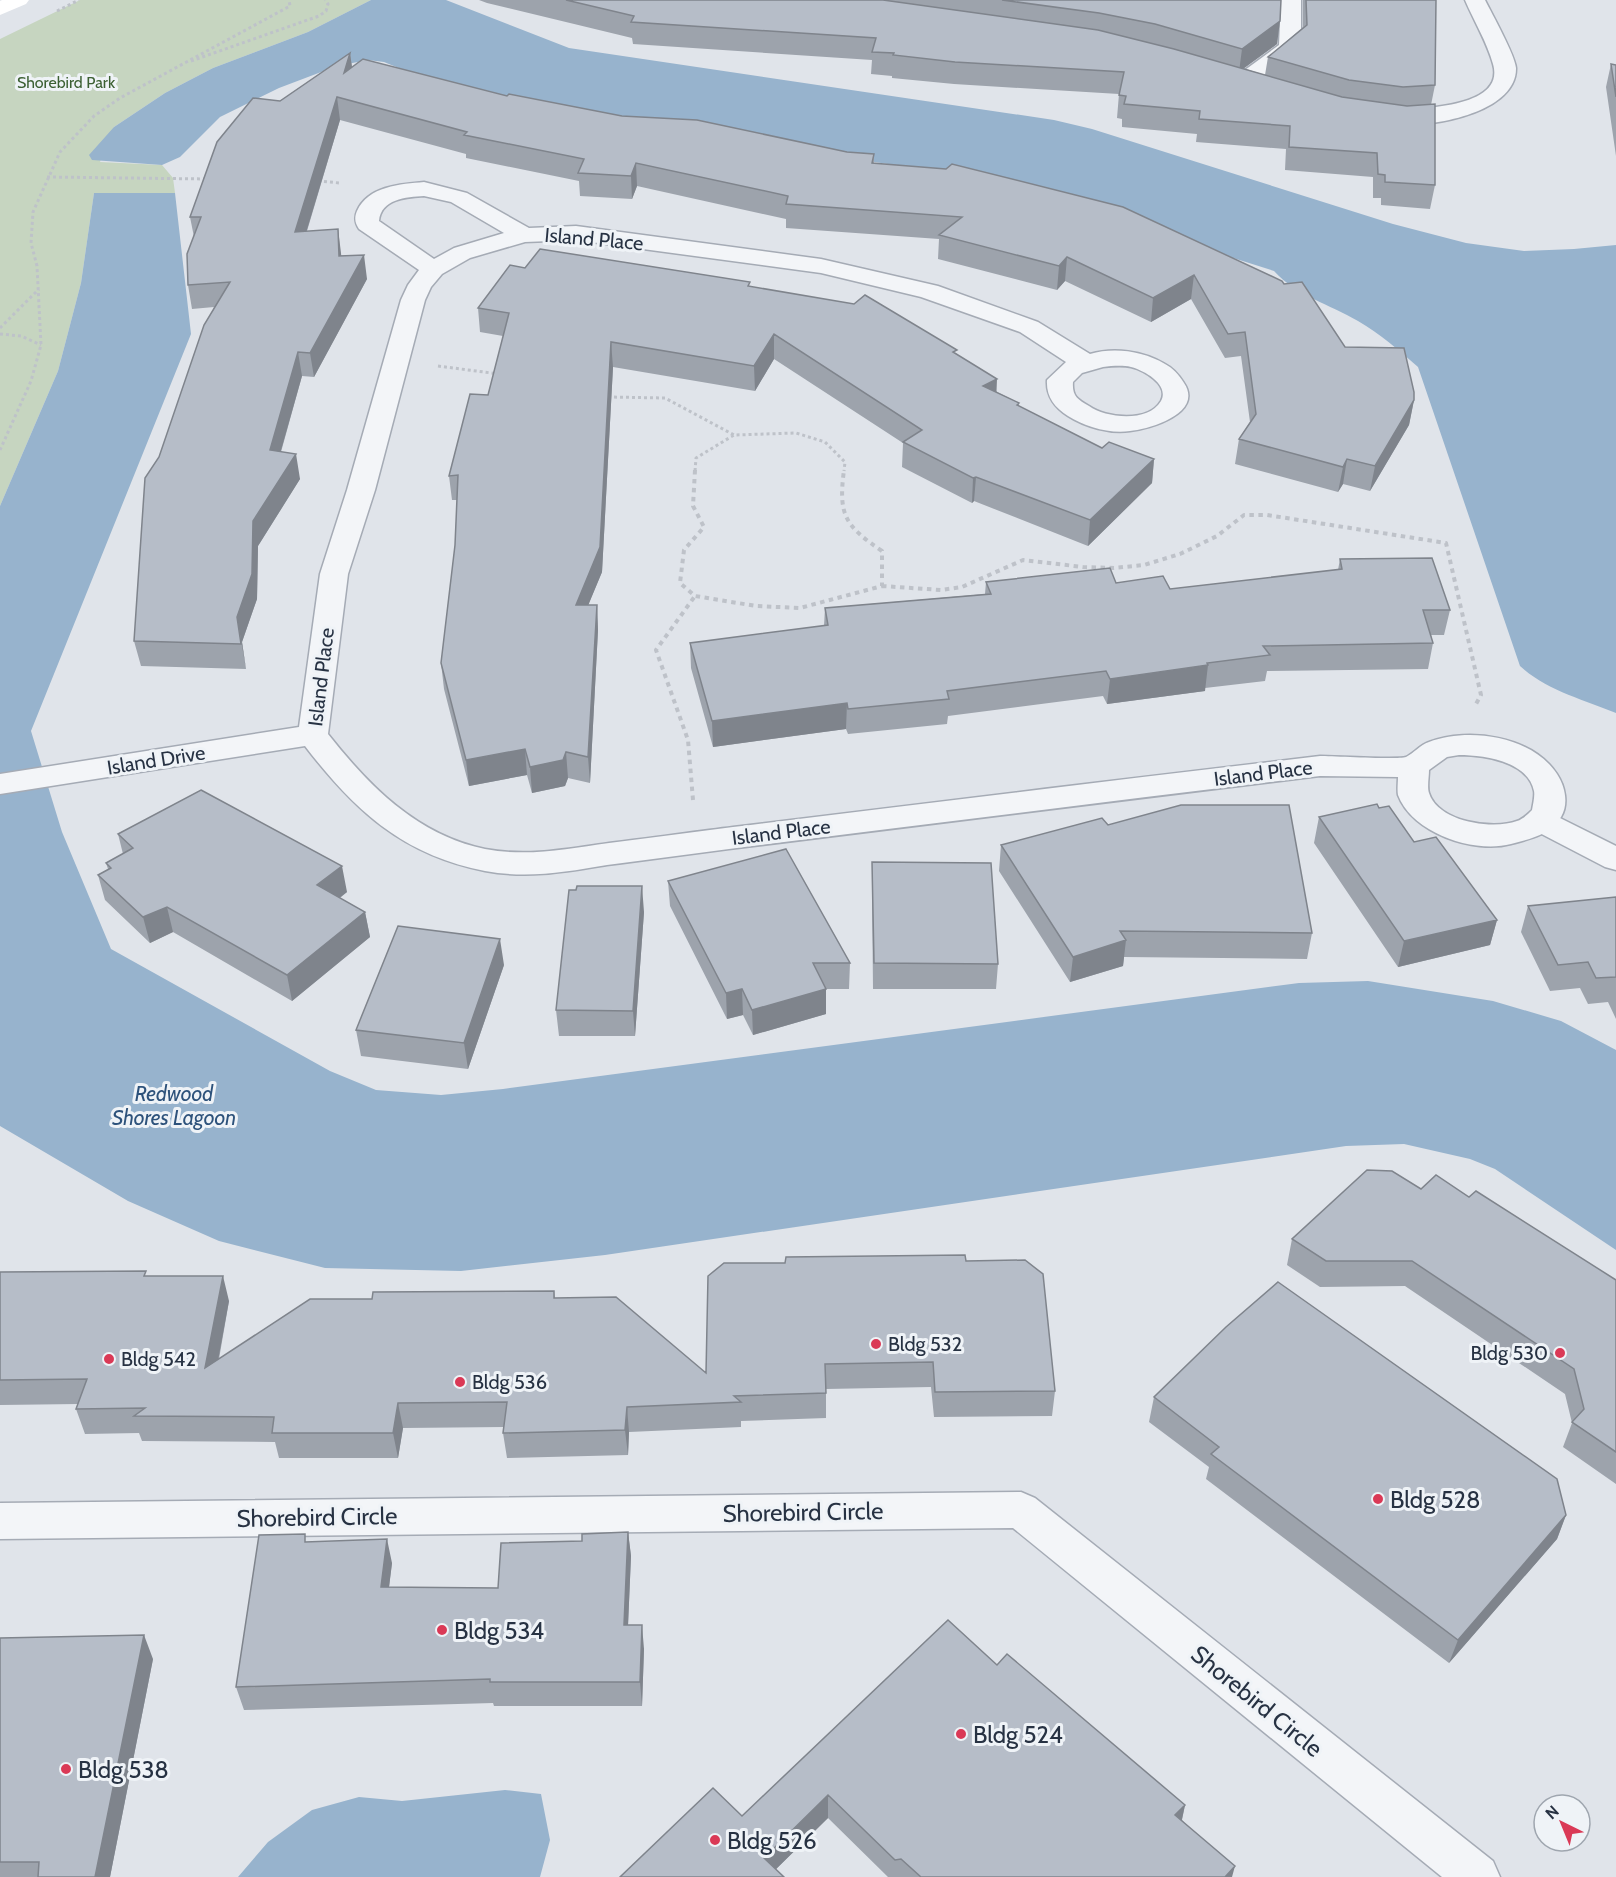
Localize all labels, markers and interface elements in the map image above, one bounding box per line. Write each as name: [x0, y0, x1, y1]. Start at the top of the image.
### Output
park label: Shorebird Park: [17, 73, 116, 92]
street label: Island Place: [544, 223, 644, 255]
street label: Island Place: [303, 626, 339, 728]
street label: Island Drive: [105, 740, 207, 780]
street label: Island Place: [1212, 755, 1314, 791]
street label: Island Place: [730, 814, 832, 850]
water label: Redwood Shores Lagoon: [112, 1081, 236, 1130]
place label: Bldg 532: [888, 1332, 962, 1356]
marker: Bldg 532: [869, 1337, 883, 1351]
place label: Bldg 530: [1470, 1341, 1548, 1365]
marker: Bldg 530: [1553, 1346, 1567, 1360]
place label: Bldg 542: [121, 1347, 196, 1371]
marker: Bldg 542: [102, 1352, 116, 1366]
place label: Bldg 536: [472, 1370, 547, 1394]
marker: Bldg 536: [453, 1375, 467, 1389]
place label: Bldg 528: [1390, 1485, 1481, 1514]
marker: Bldg 528: [1371, 1492, 1385, 1506]
street label: Shorebird Circle: [722, 1496, 884, 1528]
street label: Shorebird Circle: [236, 1501, 398, 1533]
place label: Bldg 534: [454, 1616, 544, 1645]
marker: Bldg 534: [435, 1623, 449, 1637]
street label: Shorebird Circle: [1185, 1639, 1329, 1763]
place label: Bldg 524: [973, 1720, 1063, 1749]
marker: Bldg 524: [954, 1727, 968, 1741]
place label: Bldg 538: [78, 1755, 169, 1784]
marker: Bldg 538: [59, 1762, 73, 1776]
north arrow: [1532, 1793, 1592, 1853]
text: N: [1541, 1802, 1563, 1823]
place label: Bldg 526: [727, 1826, 817, 1855]
marker: Bldg 526: [708, 1833, 722, 1847]

